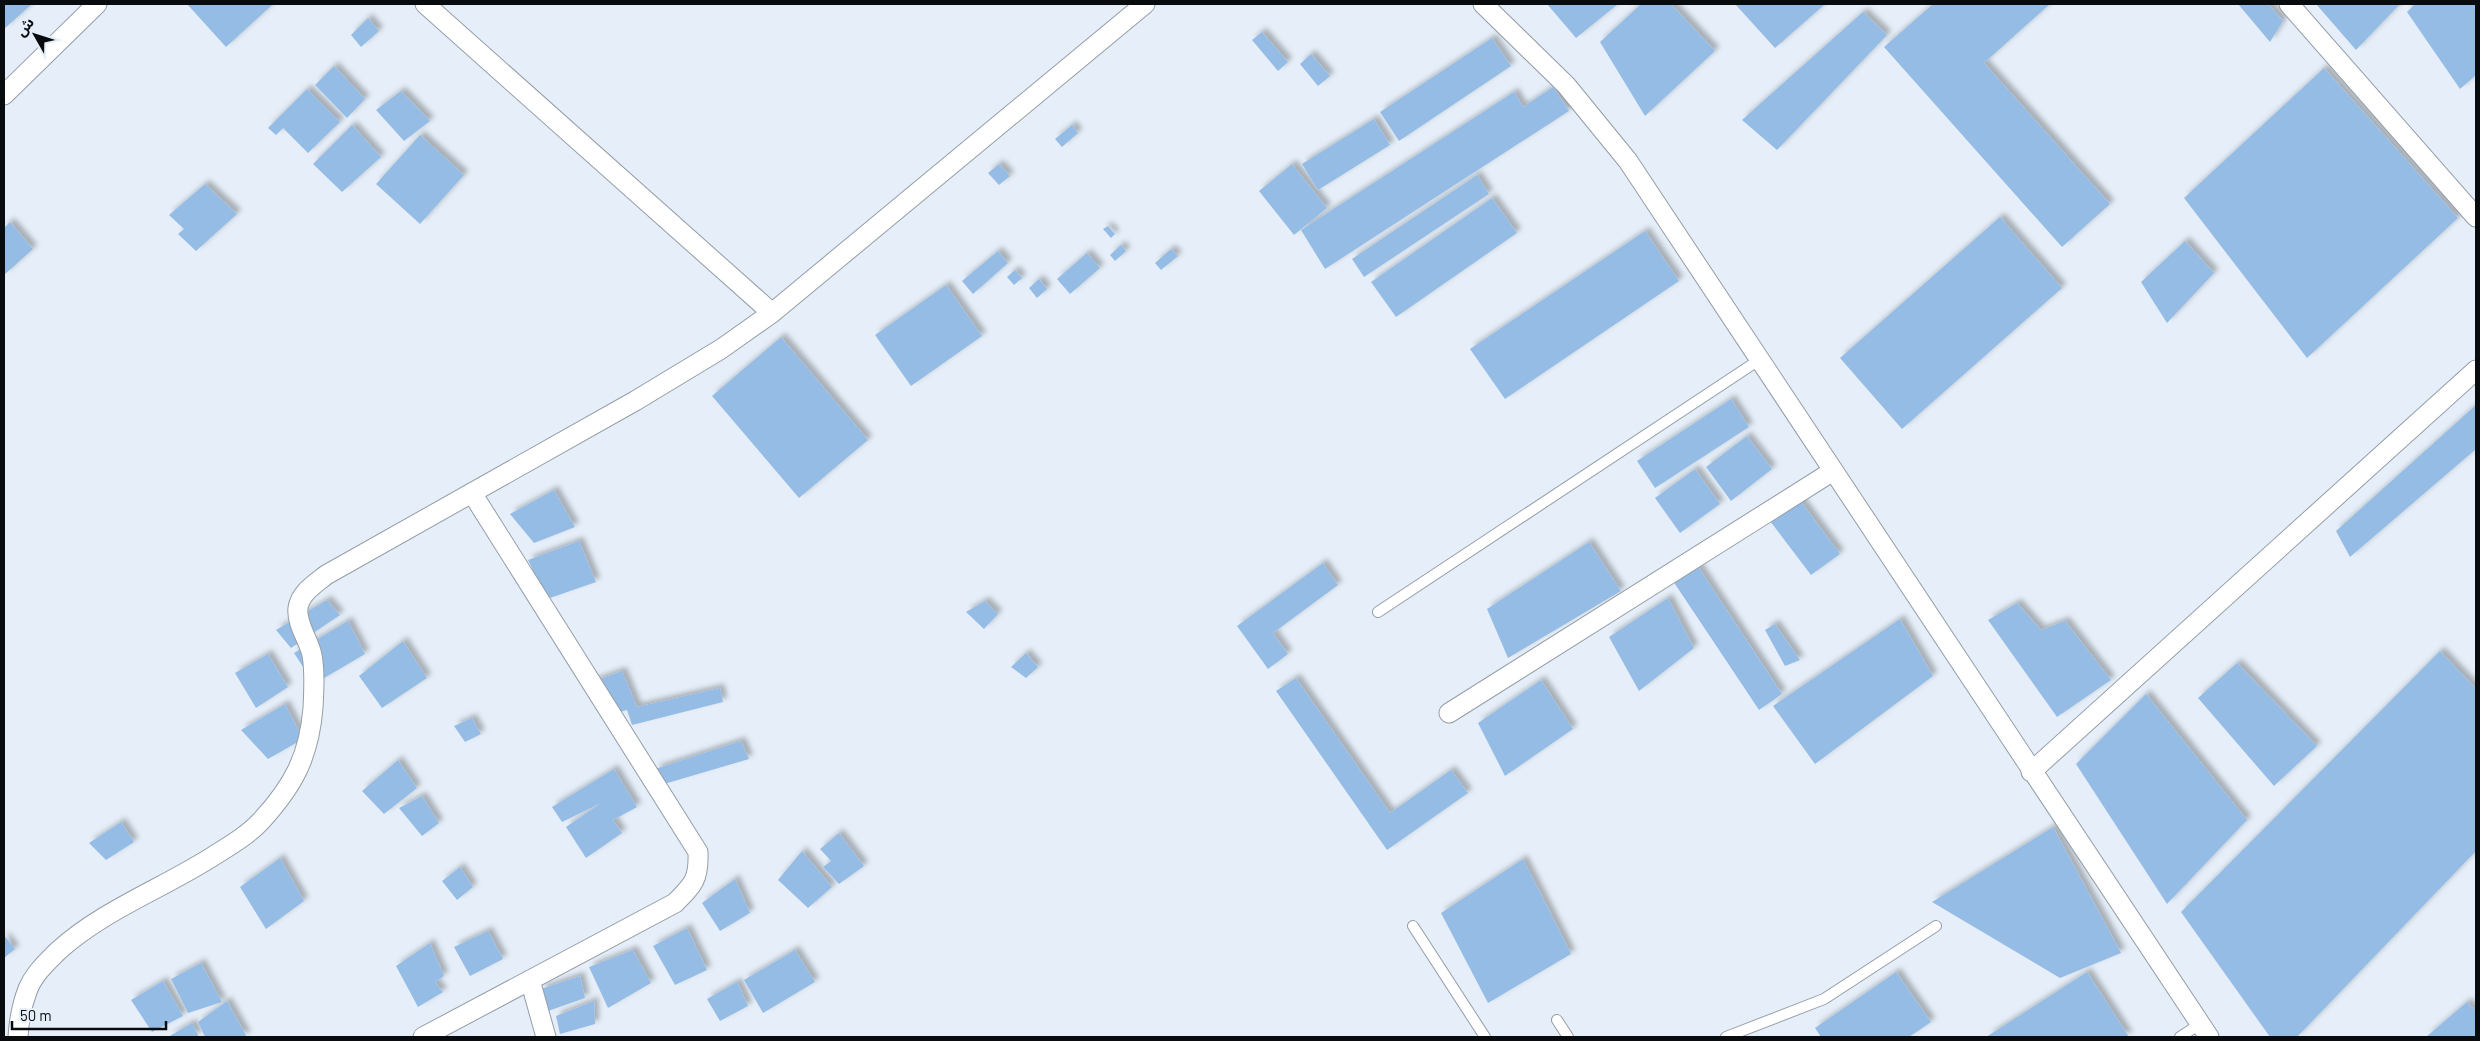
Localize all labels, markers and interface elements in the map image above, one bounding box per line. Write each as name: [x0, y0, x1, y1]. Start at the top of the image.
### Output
north arrow: [10, 10, 60, 60]
text: ش: [12, 14, 37, 39]
scale bar: [12, 998, 166, 1030]
text: 50 m: [20, 1006, 52, 1024]

